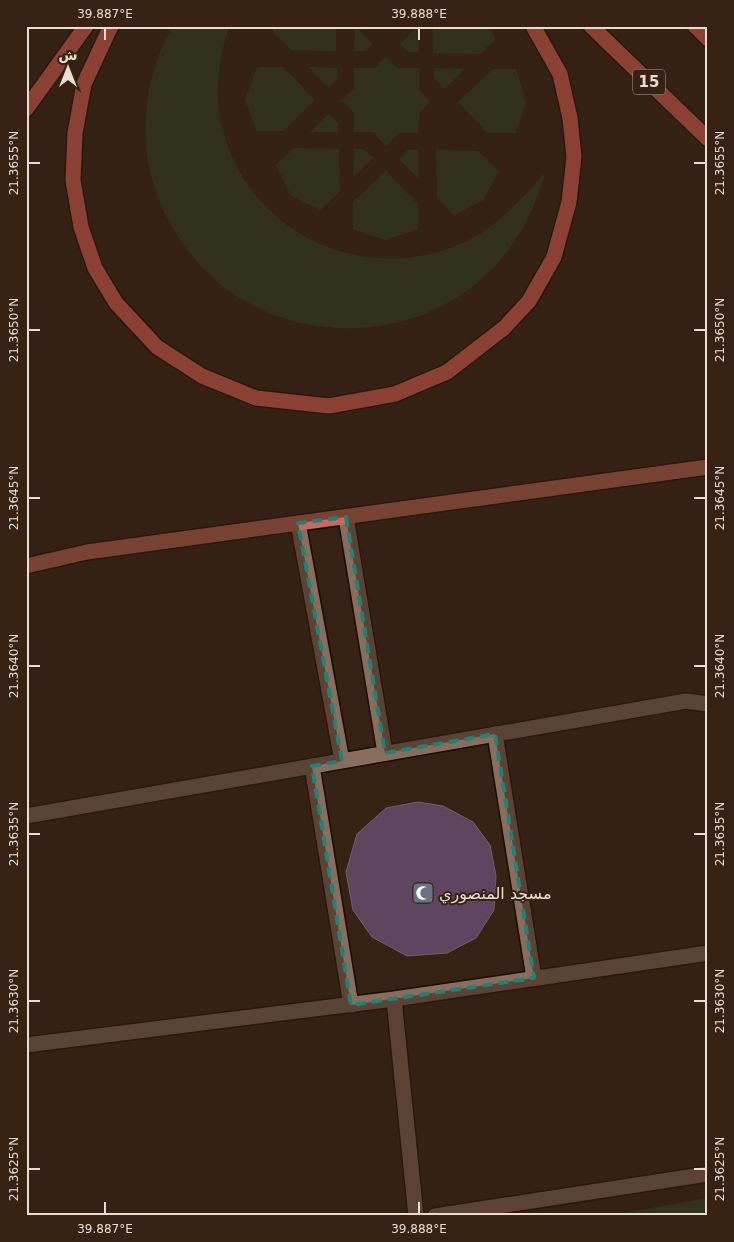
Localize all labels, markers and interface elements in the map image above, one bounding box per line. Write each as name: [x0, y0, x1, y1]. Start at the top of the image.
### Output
text: 39.887°E: [77, 7, 133, 21]
text: 39.888°E: [391, 7, 447, 21]
north arrow: [42, 42, 92, 92]
text: ش: [58, 47, 78, 63]
road number: 15: [633, 70, 665, 94]
text: 21.3655°N: [7, 131, 21, 195]
text: 21.3655°N: [713, 131, 727, 195]
text: 21.3650°N: [7, 298, 21, 362]
text: 21.3650°N: [713, 298, 727, 362]
text: 21.3645°N: [7, 466, 21, 530]
text: 21.3645°N: [713, 466, 727, 530]
text: 21.3640°N: [7, 634, 21, 698]
text: 21.3640°N: [713, 634, 727, 698]
text: 21.3635°N: [7, 802, 21, 866]
text: 21.3635°N: [713, 802, 727, 866]
mosque icon: مسجد المنصوري: [411, 881, 435, 905]
place label: مسجد المنصوري: [439, 884, 551, 904]
text: 21.3630°N: [7, 969, 21, 1033]
text: 21.3630°N: [713, 969, 727, 1033]
text: 21.3625°N: [7, 1137, 21, 1201]
text: 21.3625°N: [713, 1137, 727, 1201]
text: 39.887°E: [77, 1222, 133, 1236]
text: 39.888°E: [391, 1222, 447, 1236]

